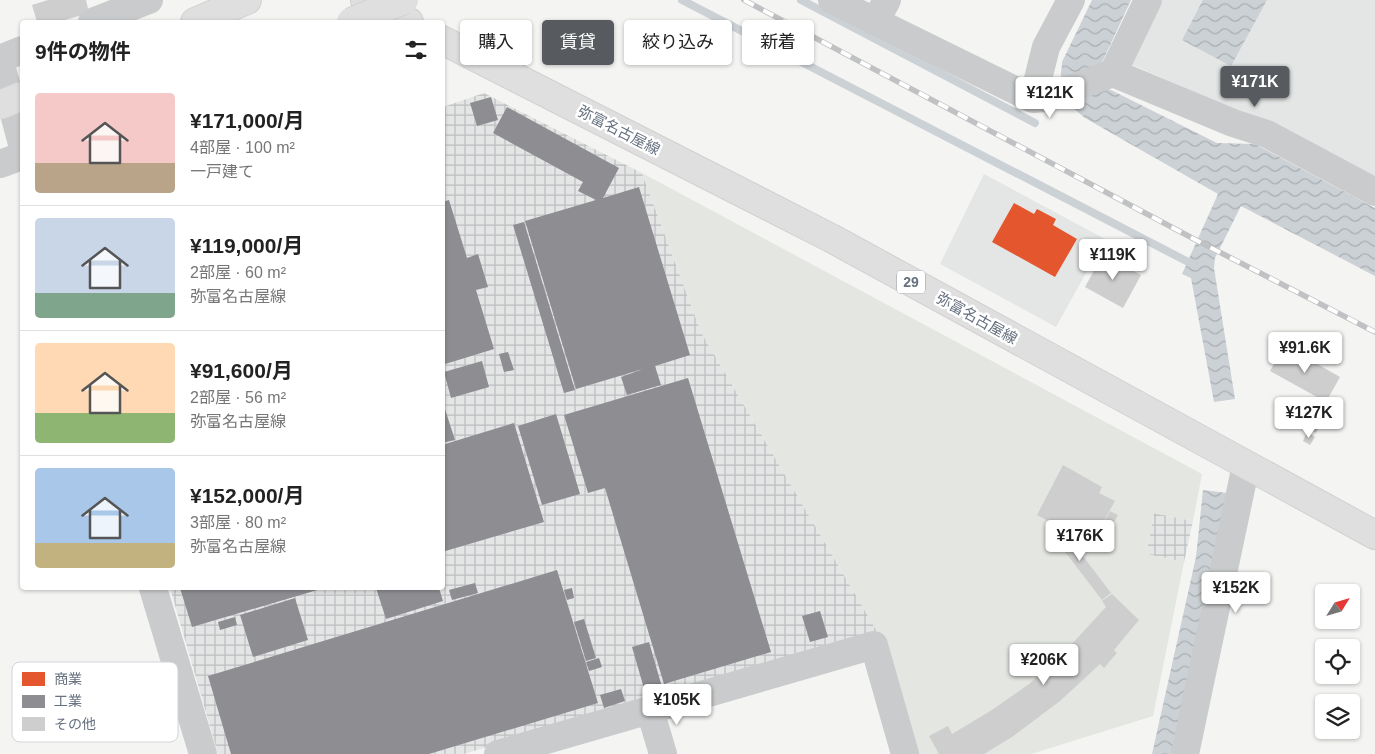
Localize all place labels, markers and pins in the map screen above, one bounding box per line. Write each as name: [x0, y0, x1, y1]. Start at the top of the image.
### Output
pin: ¥171K: [1220, 66, 1290, 108]
pin: ¥121K: [1015, 76, 1085, 119]
pin: ¥119K: [1078, 238, 1148, 281]
pin: ¥91.6K: [1264, 332, 1346, 374]
pin: ¥127K: [1274, 396, 1344, 439]
pin: ¥176K: [1045, 520, 1115, 562]
pin: ¥152K: [1201, 572, 1271, 614]
pin: ¥206K: [1009, 644, 1079, 686]
pin: ¥105K: [642, 684, 712, 726]

